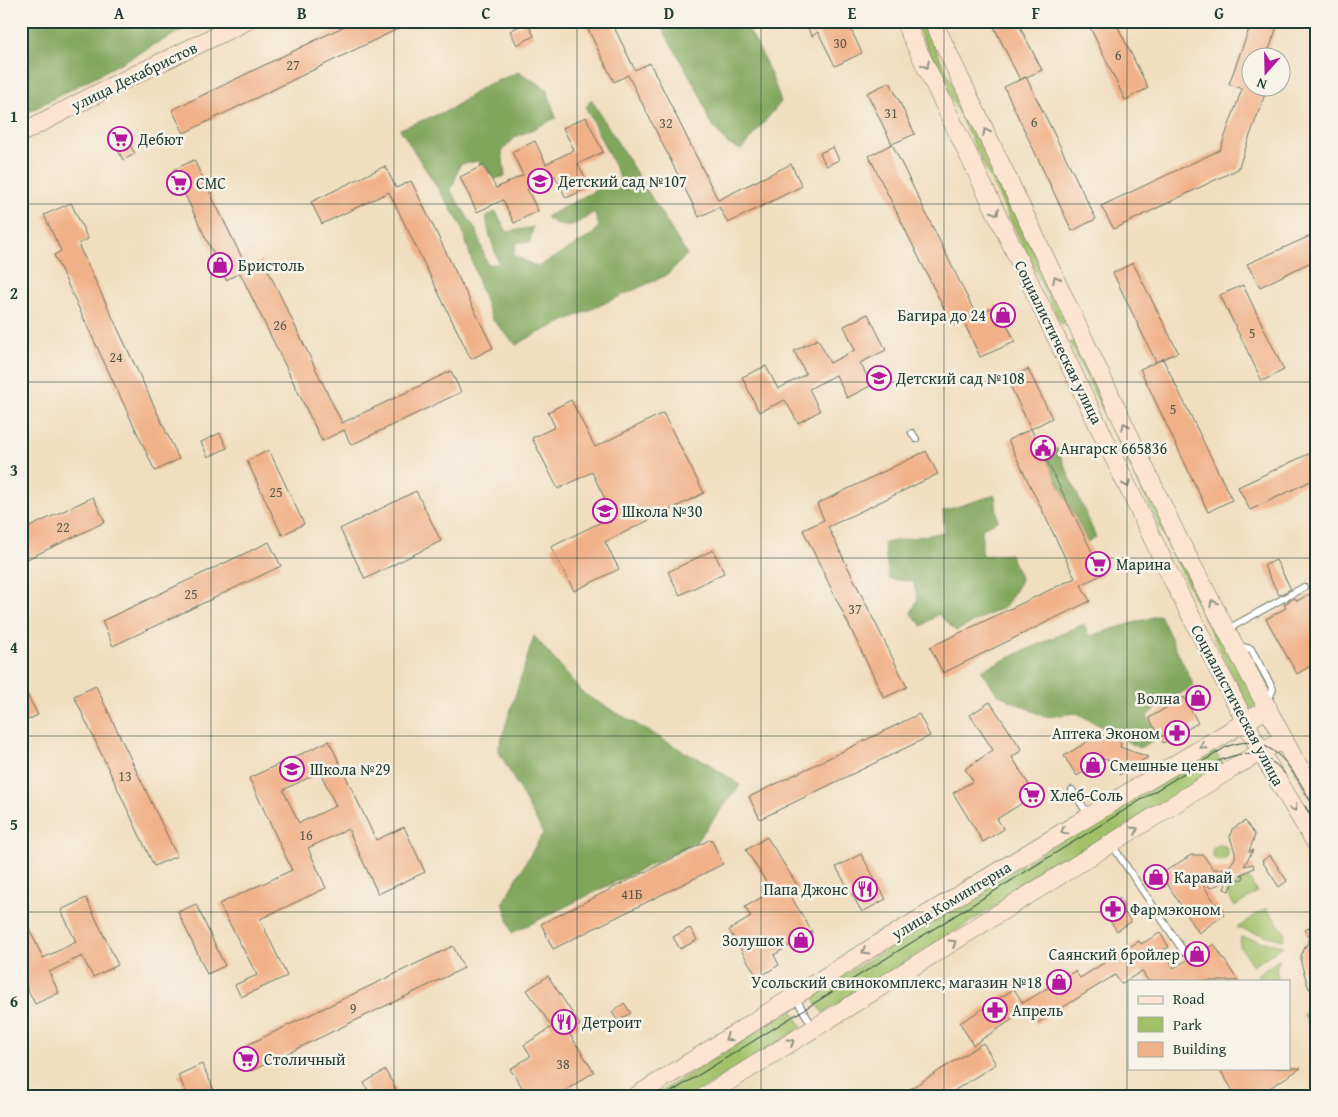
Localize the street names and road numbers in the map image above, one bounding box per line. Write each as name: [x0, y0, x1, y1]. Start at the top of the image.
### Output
street label: улица Декабристов: [66, 35, 201, 117]
street label: Социалистическая улица: [1009, 256, 1109, 428]
street label: Социалистическая улица: [1185, 620, 1291, 790]
street label: улица Коминтерна: [886, 855, 1016, 946]

